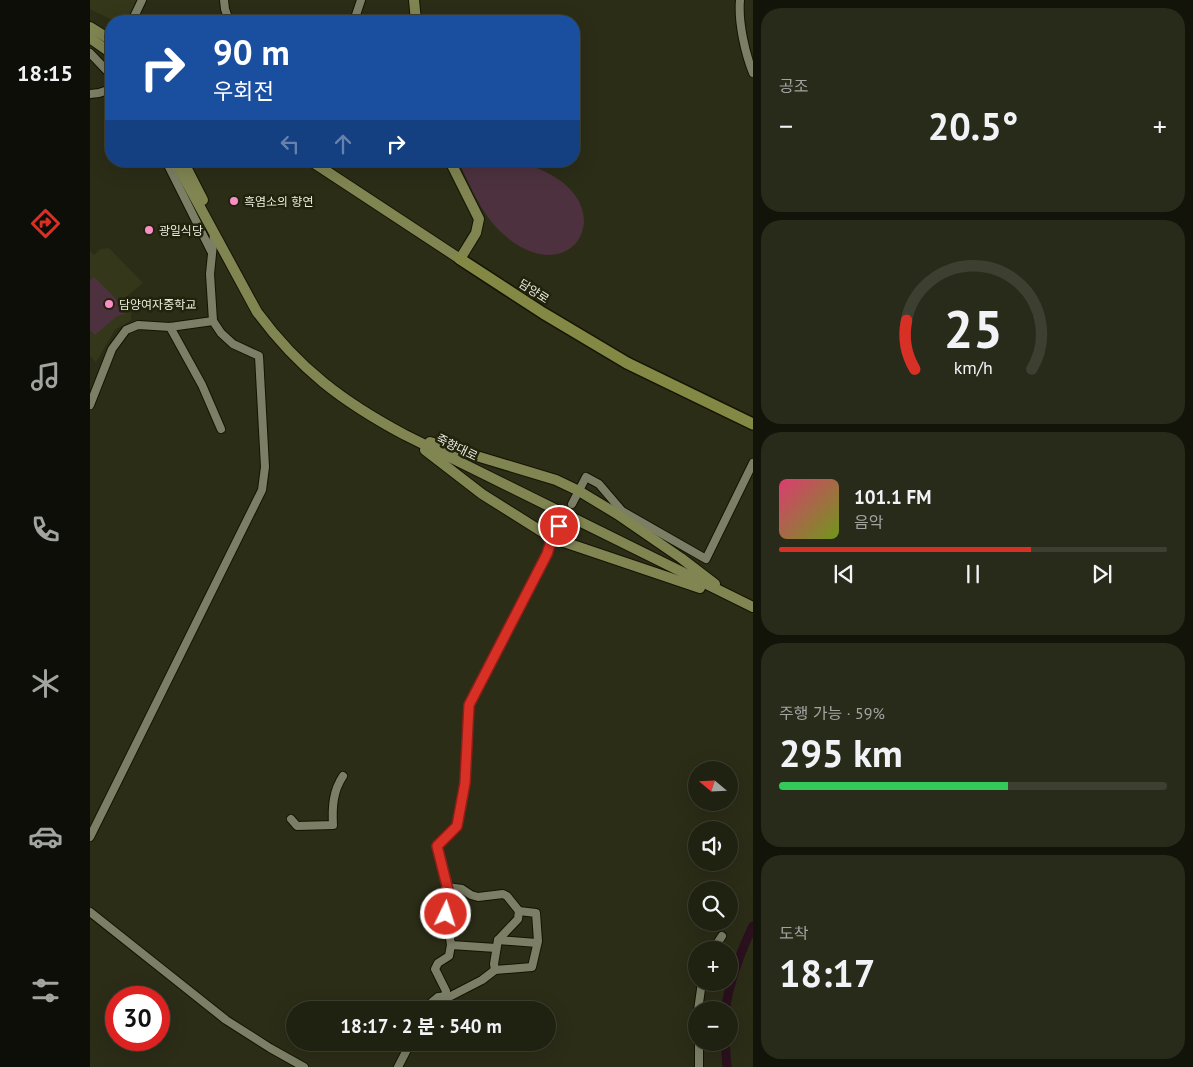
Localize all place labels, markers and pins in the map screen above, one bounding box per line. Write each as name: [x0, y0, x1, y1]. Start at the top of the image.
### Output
place label: 흑염소의 향연: [244, 194, 313, 209]
marker: 흑염소의 향연: [228, 195, 240, 207]
place label: 광일식당: [159, 223, 203, 238]
marker: 광일식당: [143, 224, 155, 236]
place label: 담양여자중학교: [119, 297, 196, 312]
marker: 담양여자중학교: [103, 298, 115, 310]
pin: [538, 505, 580, 547]

